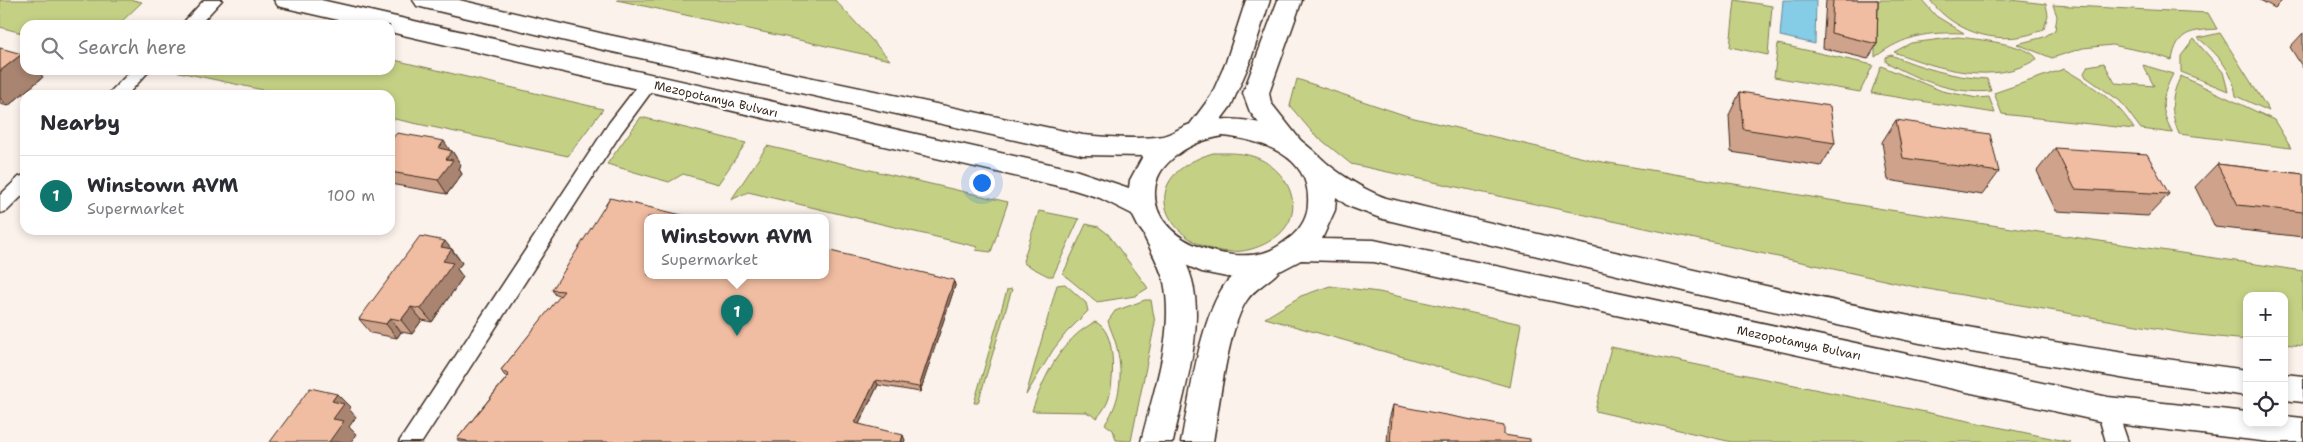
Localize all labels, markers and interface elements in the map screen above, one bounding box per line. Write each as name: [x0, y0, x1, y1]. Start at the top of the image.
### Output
search box: [20, 20, 395, 75]
icon: search: [38, 34, 66, 62]
text: Search here: [78, 35, 187, 60]
street label: Mezopotamya Bulvarı: [652, 77, 780, 121]
text: Nearby: [40, 109, 120, 137]
your location: [969, 170, 995, 196]
text: Winstown AVM: [87, 173, 238, 198]
text: 1: [52, 185, 60, 206]
text: 100 m: [327, 185, 375, 206]
text: Supermarket: [87, 198, 184, 219]
popup: [644, 214, 829, 279]
text: Winstown AVM: [661, 224, 812, 249]
text: Supermarket: [661, 249, 758, 270]
map controls: [2243, 292, 2288, 427]
button: +: [2243, 292, 2288, 337]
pin: 1: [721, 295, 753, 336]
street label: Mezopotamya Bulvarı: [1735, 322, 1863, 364]
button: −: [2243, 337, 2288, 382]
button: locate: [2243, 382, 2288, 427]

